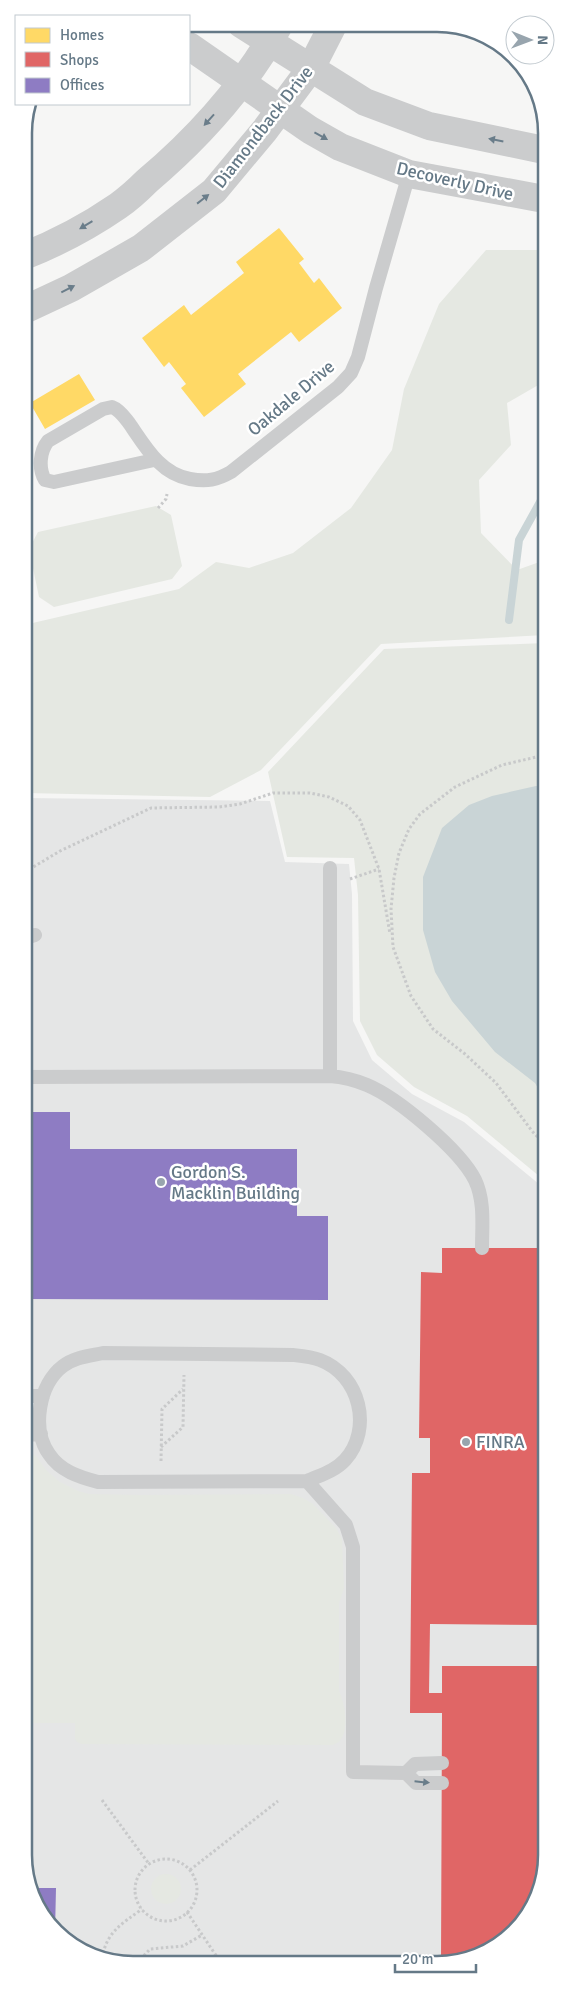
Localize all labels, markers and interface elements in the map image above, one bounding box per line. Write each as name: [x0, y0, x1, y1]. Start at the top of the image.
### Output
legend: [15, 15, 190, 105]
north arrow: [505, 15, 555, 65]
text: Homes: [60, 26, 104, 44]
text: N: [534, 35, 551, 45]
text: Shops: [60, 51, 99, 69]
street label: Diamondback Drive: [208, 62, 318, 192]
text: Offices: [60, 76, 105, 94]
one-way arrow: [203, 114, 215, 126]
one-way arrow: [314, 132, 328, 140]
one-way arrow: [489, 136, 504, 144]
street label: Decoverly Drive: [394, 157, 516, 205]
one-way arrow: [196, 194, 209, 205]
one-way arrow: [78, 221, 93, 229]
one-way arrow: [61, 285, 76, 293]
street label: Oakdale Drive: [243, 355, 339, 441]
place label: Gordon S. Macklin Building: [171, 1161, 300, 1204]
marker: Gordon S. Macklin Building: [155, 1176, 167, 1188]
place label: FINRA: [476, 1431, 525, 1453]
marker: FINRA: [460, 1436, 472, 1448]
one-way arrow: [415, 1778, 431, 1786]
scale bar: [395, 1942, 476, 1974]
text: 20 m: [402, 1950, 433, 1968]

